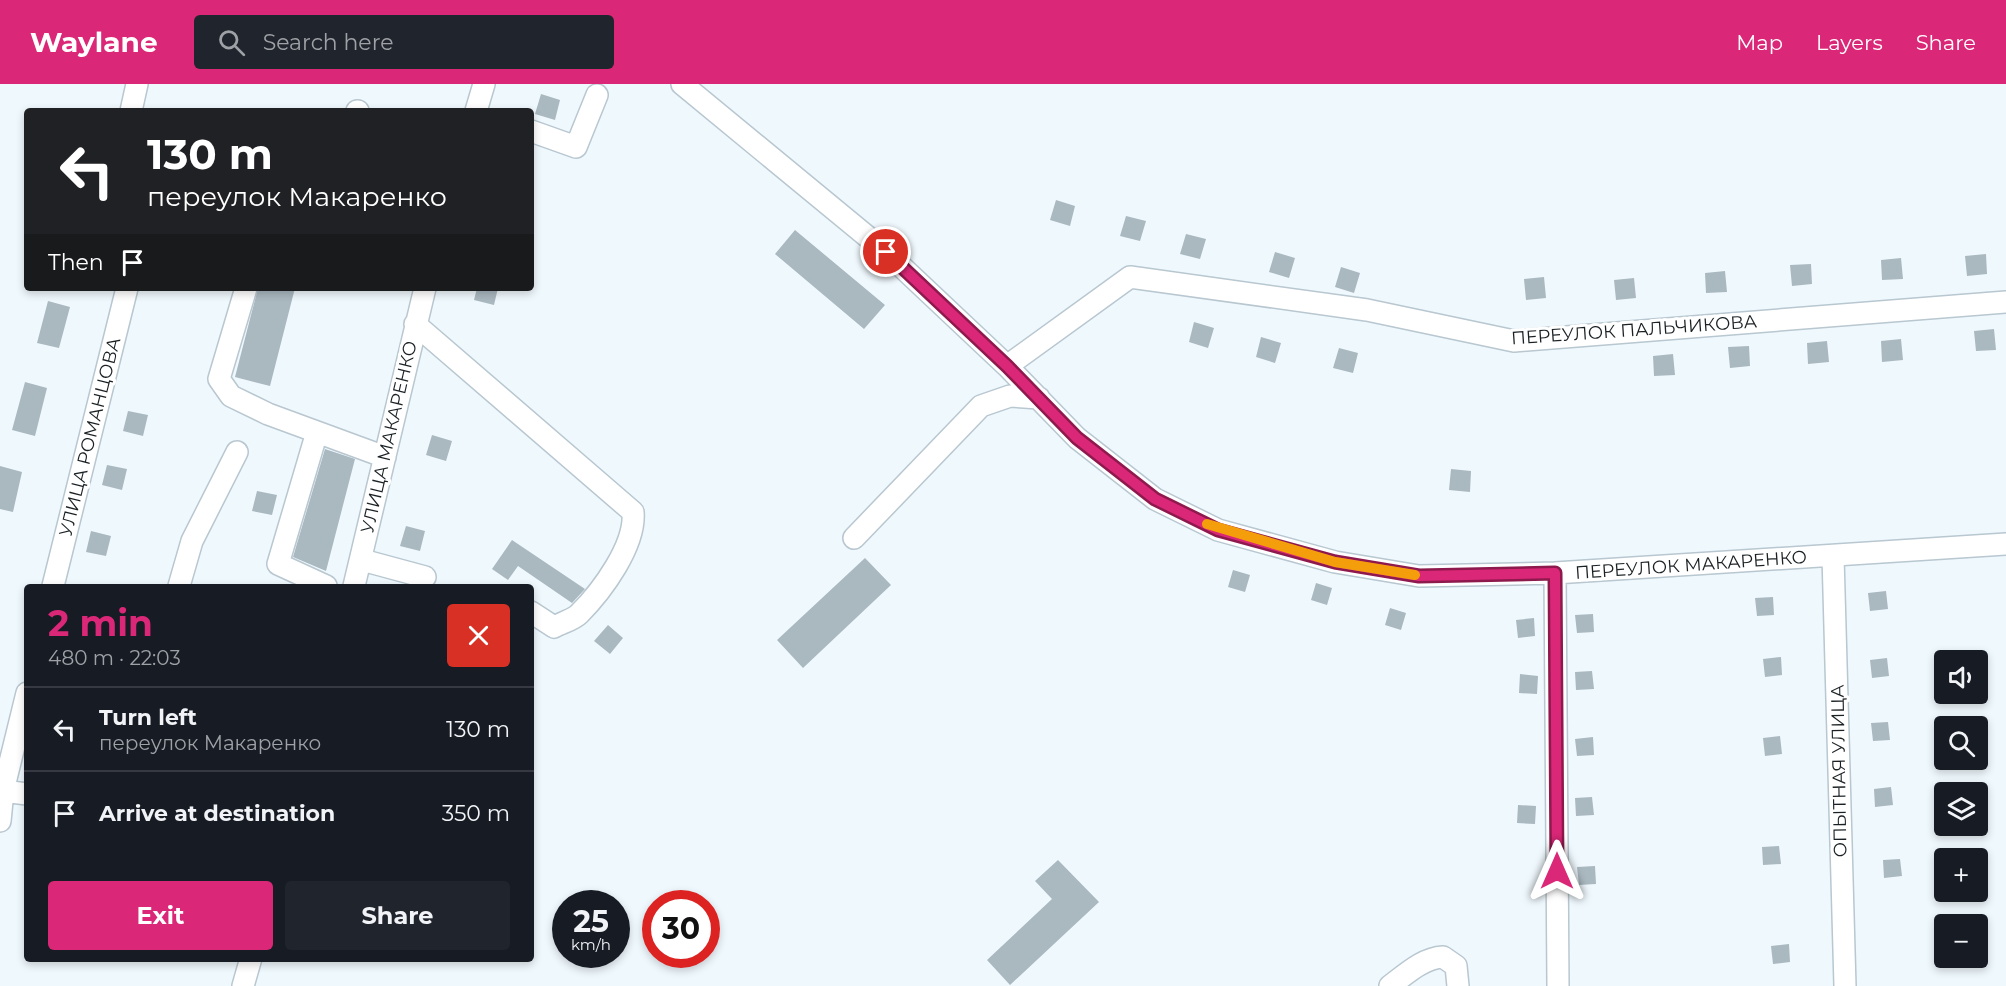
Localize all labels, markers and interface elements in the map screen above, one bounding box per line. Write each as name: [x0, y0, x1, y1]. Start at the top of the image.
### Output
search box: [194, 15, 614, 69]
text: Waylane: [30, 25, 158, 59]
icon: search: [215, 26, 248, 59]
text: Search here: [263, 29, 393, 56]
text: Map: [1736, 30, 1783, 55]
text: Layers: [1816, 30, 1883, 55]
text: Share: [1916, 30, 1976, 55]
text: 130 m: [147, 128, 273, 180]
icon: left: [48, 132, 126, 210]
text: переулок Макаренко: [147, 180, 447, 213]
pin: [860, 226, 911, 277]
icon: arrive: [869, 235, 902, 268]
icon: arrive: [116, 246, 149, 279]
text: Then: [48, 249, 104, 276]
street label: ПЕРЕУЛОК ПАЛЬЧИКОВА: [1510, 310, 1758, 350]
street label: УЛИЦА РОМАНЦОВА: [55, 335, 126, 539]
street label: УЛИЦА МАКАРЕНКО: [356, 339, 422, 535]
street label: ПЕРЕУЛОК МАКАРЕНКО: [1574, 546, 1808, 584]
text: 2 min: [48, 601, 153, 645]
button: close: [447, 604, 510, 667]
text: 480 m · 22:03: [48, 646, 181, 670]
map controls: [1934, 650, 1988, 968]
button: sound: [1934, 650, 1988, 704]
street label: ОПЫТНАЯ УЛИЦА: [1826, 684, 1852, 858]
text: Turn left: [99, 704, 197, 731]
icon: left: [48, 713, 81, 746]
text: 130 m: [446, 716, 510, 743]
button: search: [1934, 716, 1988, 770]
text: переулок Макаренко: [99, 731, 321, 755]
button: layers: [1934, 782, 1988, 836]
icon: arrive: [48, 797, 81, 830]
text: Arrive at destination: [99, 800, 335, 827]
text: 350 m: [442, 800, 510, 827]
position arrow: [1525, 839, 1589, 903]
button: +: [1934, 848, 1988, 902]
button: Exit: [48, 881, 273, 950]
button: Share: [285, 881, 510, 950]
speed limit sign: 30: [642, 890, 720, 968]
text: 25: [573, 903, 609, 940]
button: −: [1934, 914, 1988, 968]
text: km/h: [571, 935, 611, 954]

